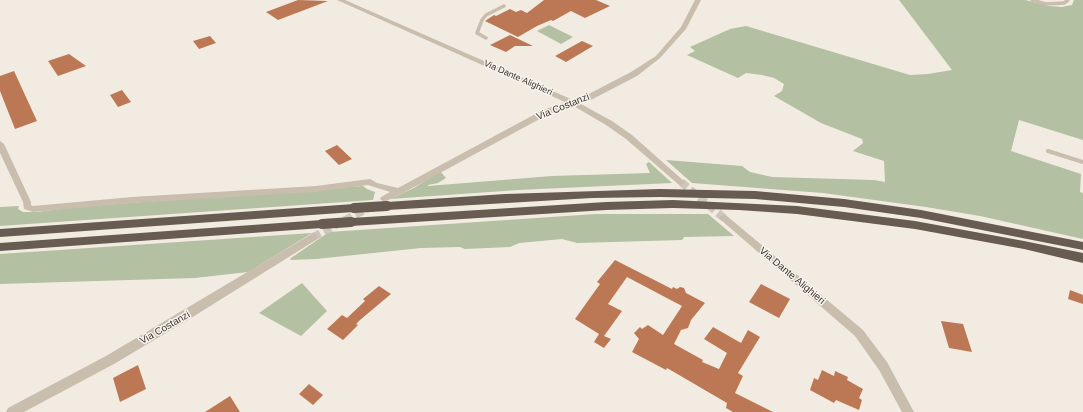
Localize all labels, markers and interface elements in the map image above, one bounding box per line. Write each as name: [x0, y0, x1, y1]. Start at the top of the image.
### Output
street label: Via Dante Alighieri: [482, 58, 554, 98]
street label: Via Costanzi: [535, 91, 591, 123]
street label: Via Dante Alighieri: [757, 245, 827, 307]
street label: Via Costanzi: [138, 309, 192, 347]

